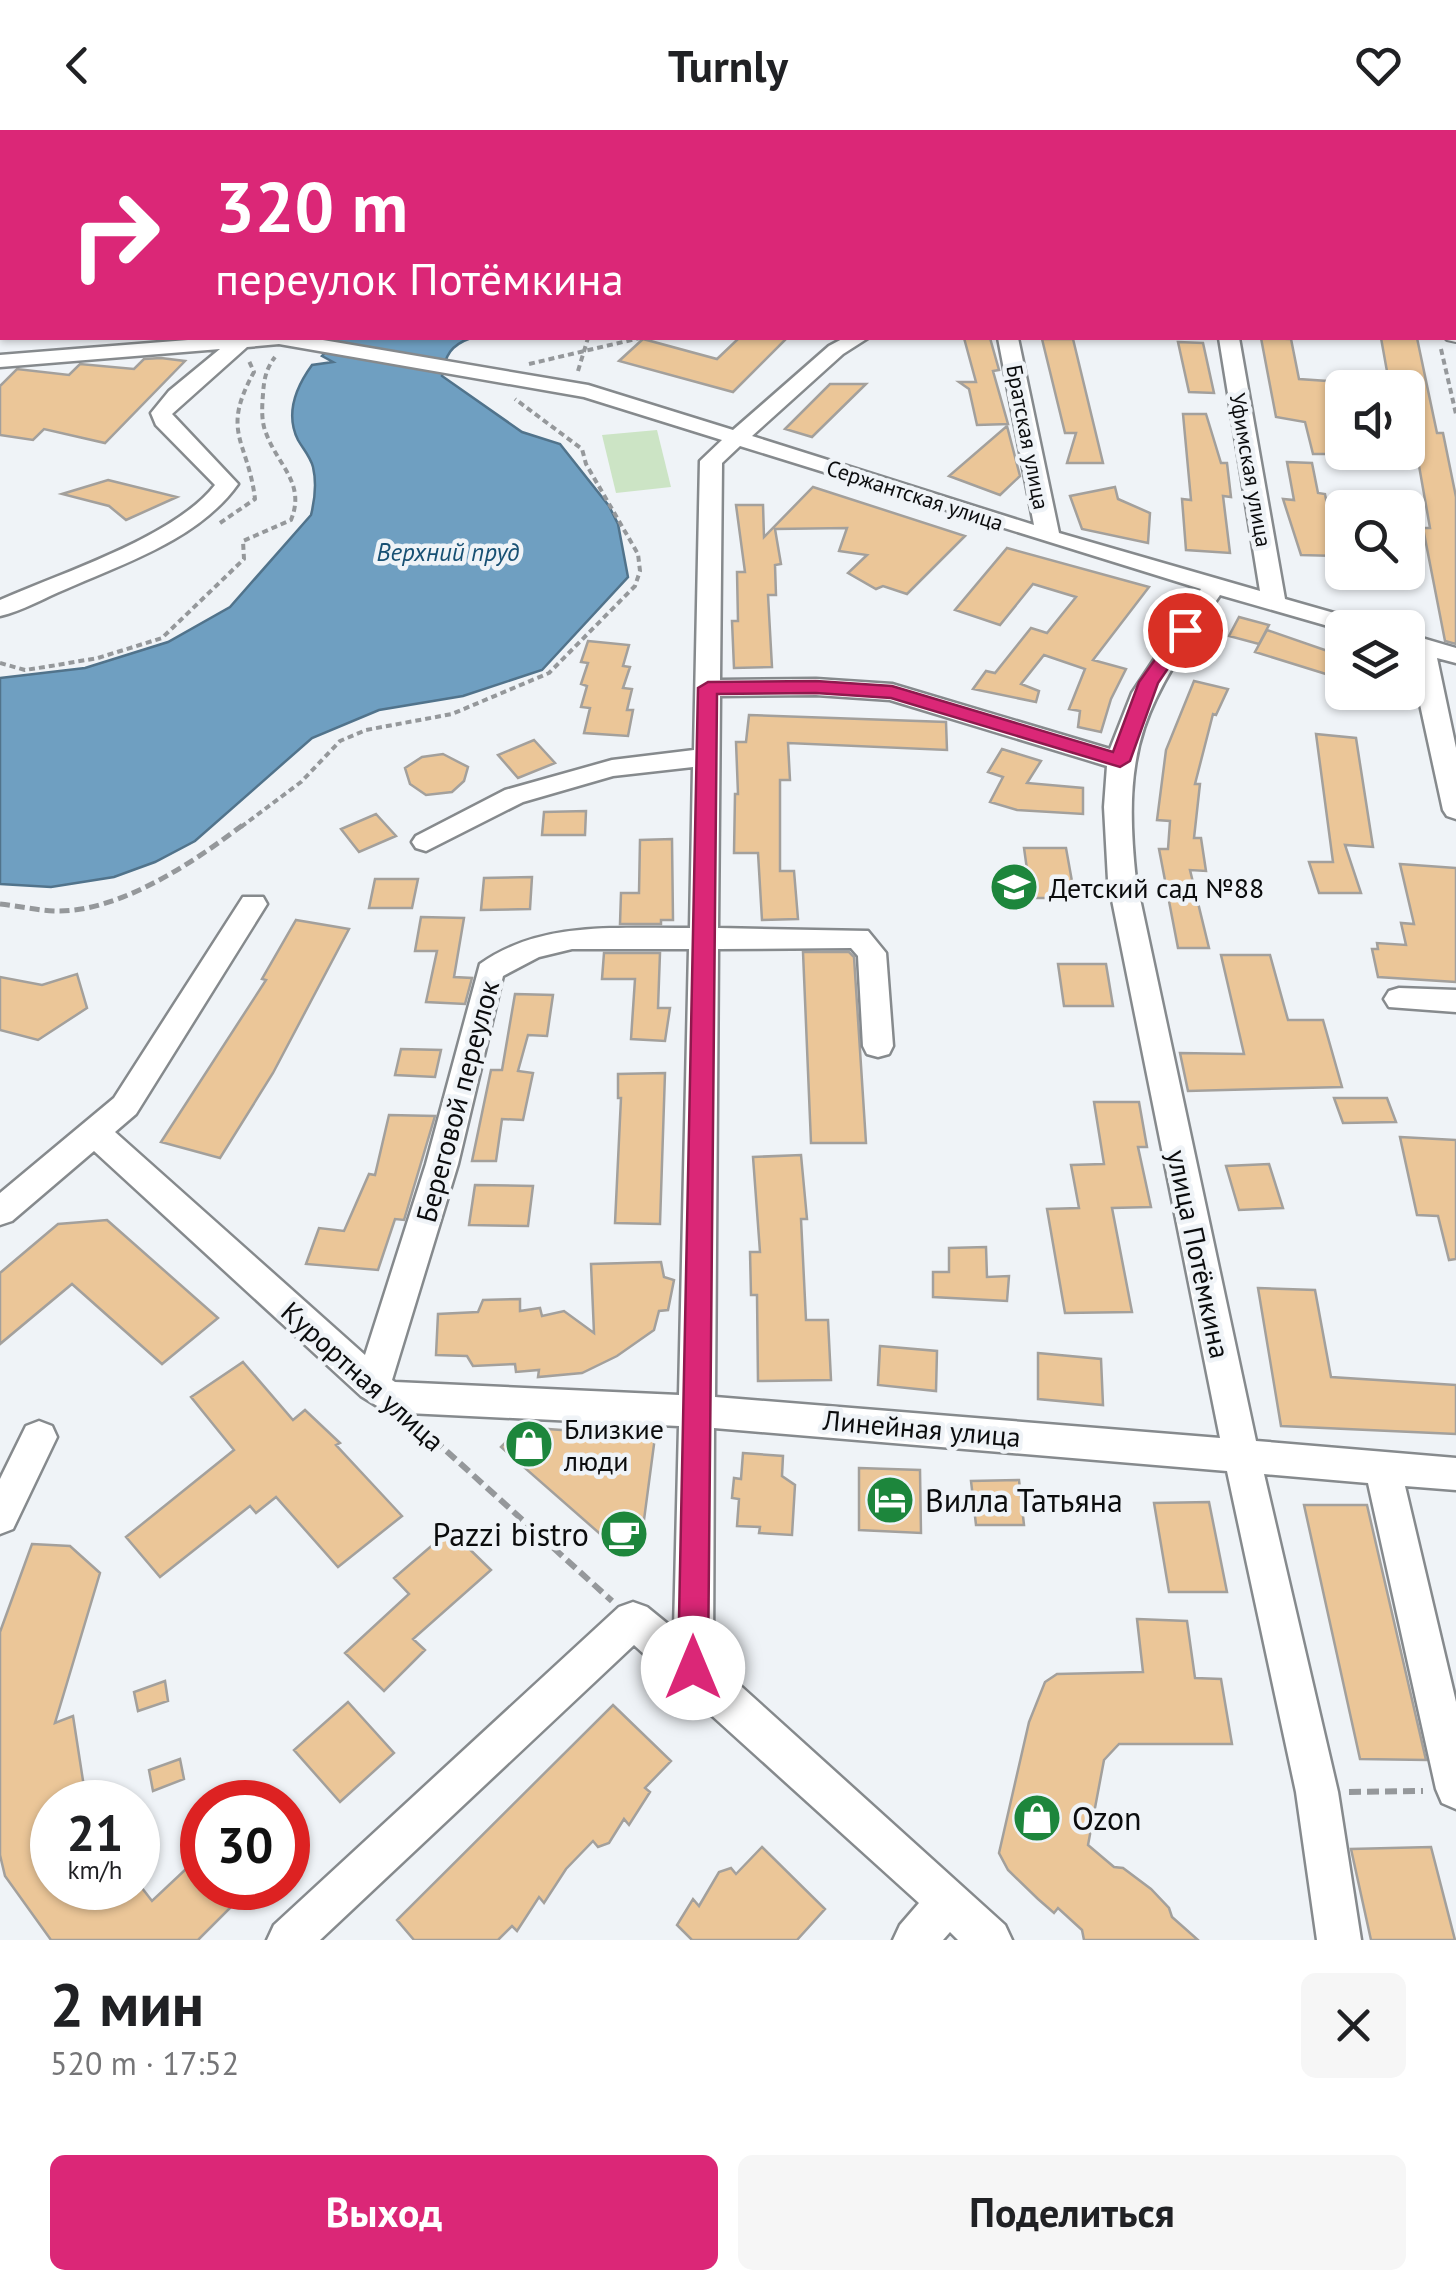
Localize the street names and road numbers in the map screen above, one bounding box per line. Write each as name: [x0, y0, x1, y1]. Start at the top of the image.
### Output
street label: Братская улица: [1000, 362, 1056, 512]
street label: Уфимская улица: [1224, 391, 1278, 549]
street label: Сержантская улица: [823, 453, 1007, 537]
street label: Береговой переулок: [407, 975, 507, 1226]
street label: улица Потёмкина: [1159, 1146, 1239, 1362]
street label: Курортная улица: [274, 1293, 452, 1459]
street label: Линейная улица: [821, 1401, 1022, 1455]

